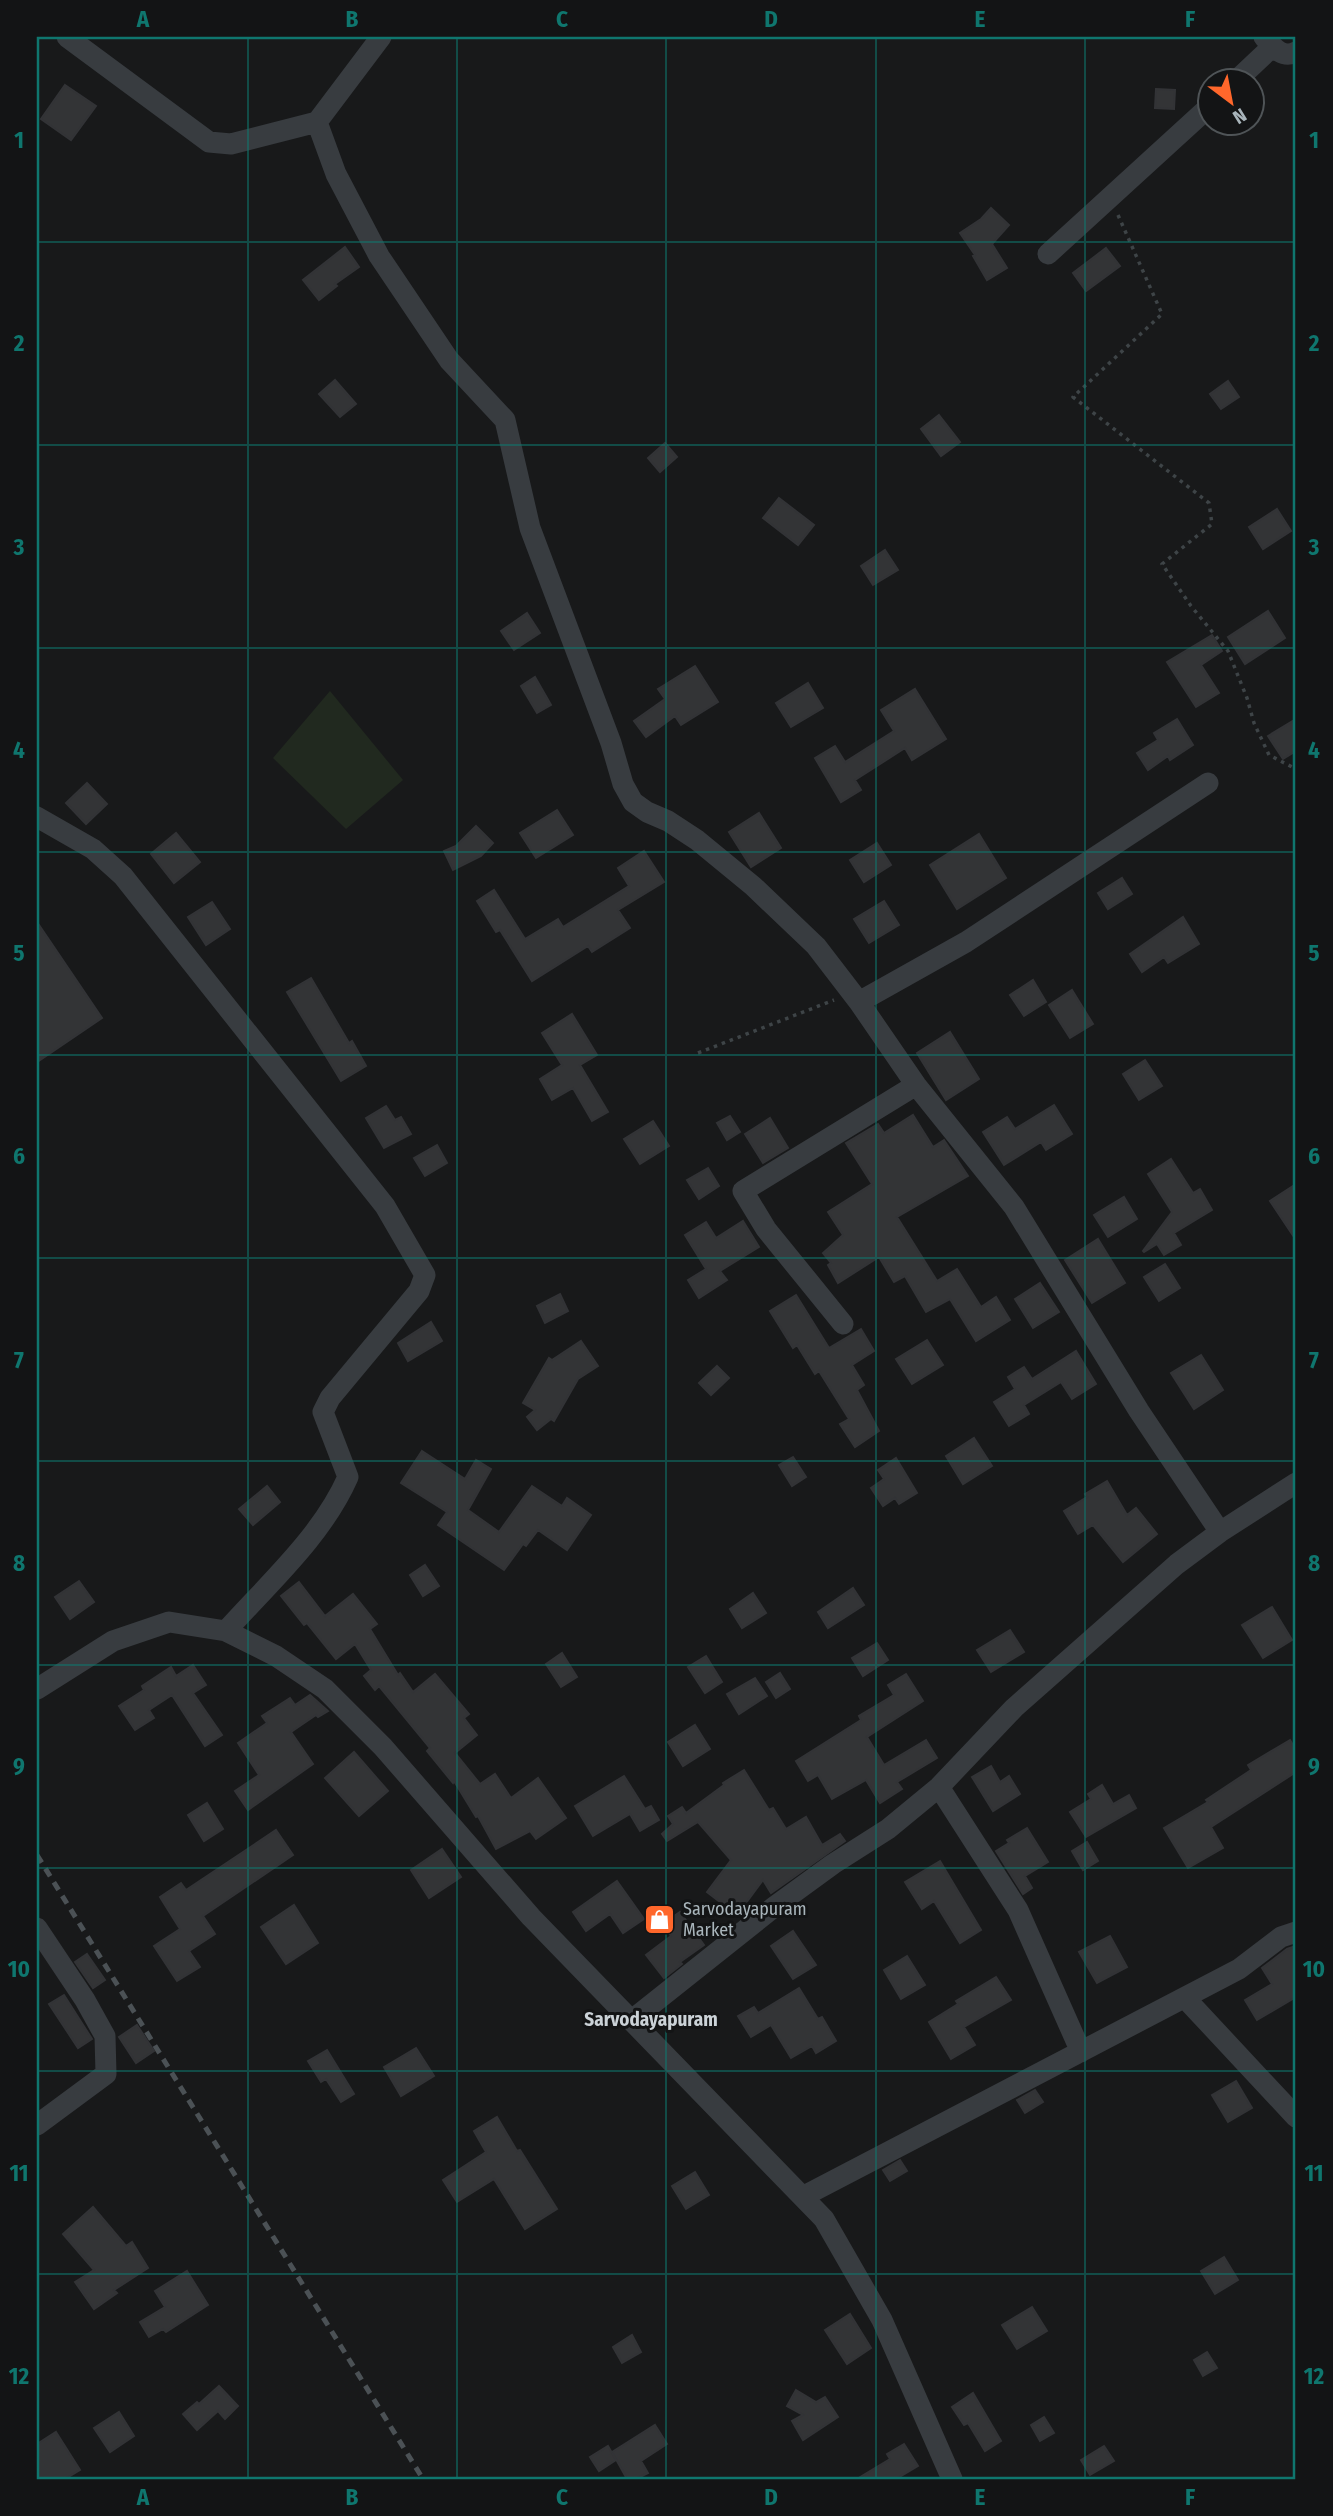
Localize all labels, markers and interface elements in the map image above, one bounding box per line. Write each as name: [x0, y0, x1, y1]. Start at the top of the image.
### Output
text: A: [136, 5, 150, 33]
text: B: [346, 5, 359, 33]
text: C: [556, 5, 568, 33]
text: D: [764, 5, 778, 33]
text: E: [975, 5, 986, 33]
text: F: [1185, 5, 1195, 33]
north arrow: [1196, 66, 1266, 136]
text: N: [1229, 103, 1251, 129]
text: 1: [14, 126, 24, 154]
text: 1: [1309, 126, 1319, 154]
text: 2: [13, 329, 25, 357]
text: 2: [1308, 329, 1320, 357]
text: 3: [13, 533, 25, 561]
text: 3: [1308, 533, 1320, 561]
text: 4: [13, 736, 25, 764]
text: 4: [1308, 736, 1320, 764]
text: 5: [13, 939, 25, 967]
text: 5: [1308, 939, 1320, 967]
text: 6: [13, 1142, 25, 1170]
text: 6: [1308, 1142, 1320, 1170]
text: 7: [14, 1346, 24, 1374]
text: 7: [1309, 1346, 1319, 1374]
text: 8: [13, 1549, 25, 1577]
text: 8: [1308, 1549, 1320, 1577]
text: 9: [13, 1752, 25, 1780]
text: 9: [1308, 1752, 1320, 1780]
place label: Sarvodayapuram Market: [683, 1898, 807, 1941]
shop icon: Sarvodayapuram Market: [643, 1902, 677, 1936]
text: 10: [8, 1955, 30, 1983]
text: 10: [1303, 1955, 1325, 1983]
district label: Sarvodayapuram: [584, 2008, 718, 2031]
text: 11: [9, 2159, 29, 2187]
text: 11: [1304, 2159, 1324, 2187]
text: 12: [9, 2362, 30, 2390]
text: 12: [1304, 2362, 1325, 2390]
text: A: [136, 2483, 150, 2511]
text: B: [346, 2483, 359, 2511]
text: C: [556, 2483, 568, 2511]
text: D: [764, 2483, 778, 2511]
text: E: [975, 2483, 986, 2511]
text: F: [1185, 2483, 1195, 2511]

